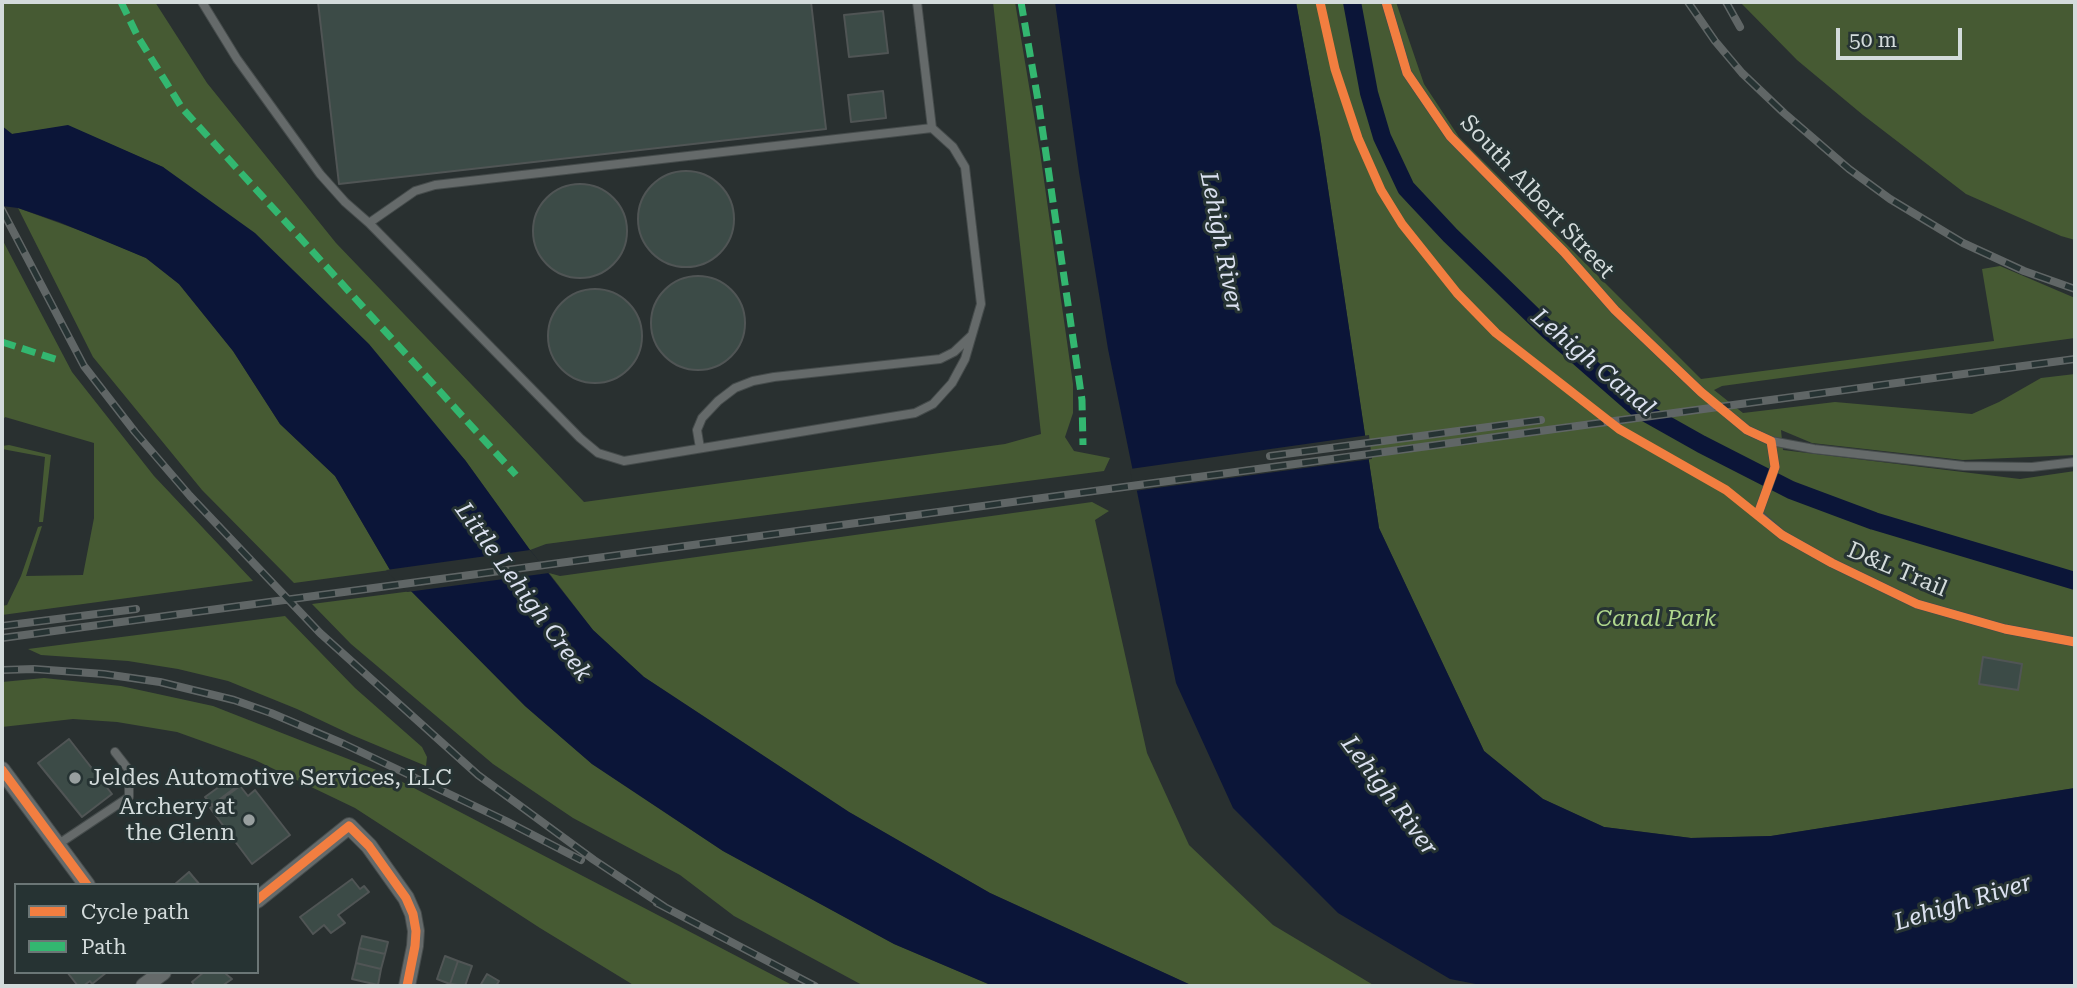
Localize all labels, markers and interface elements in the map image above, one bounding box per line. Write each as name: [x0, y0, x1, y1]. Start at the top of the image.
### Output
scale bar: [1839, 14, 1965, 58]
text: 50 m: [1849, 28, 1897, 52]
street label: South Albert Street: [1454, 109, 1620, 285]
water label: Lehigh River: [1193, 169, 1249, 315]
water label: Lehigh Canal: [1526, 303, 1660, 423]
water label: Little Lehigh Creek: [449, 497, 597, 687]
street label: D&L Trail: [1843, 537, 1951, 603]
park label: Canal Park: [1596, 605, 1716, 633]
water label: Lehigh River: [1335, 731, 1443, 861]
place label: Jeldes Automotive Services, LLC: [89, 764, 452, 792]
marker: Jeldes Automotive Services, LLC: [67, 770, 83, 786]
place label: Archery at the Glenn: [119, 793, 235, 847]
marker: Archery at the Glenn: [241, 812, 257, 828]
water label: Lehigh River: [1891, 868, 2035, 938]
legend: [14, 883, 259, 974]
text: Cycle path: [81, 900, 189, 924]
text: Path: [81, 935, 127, 959]

